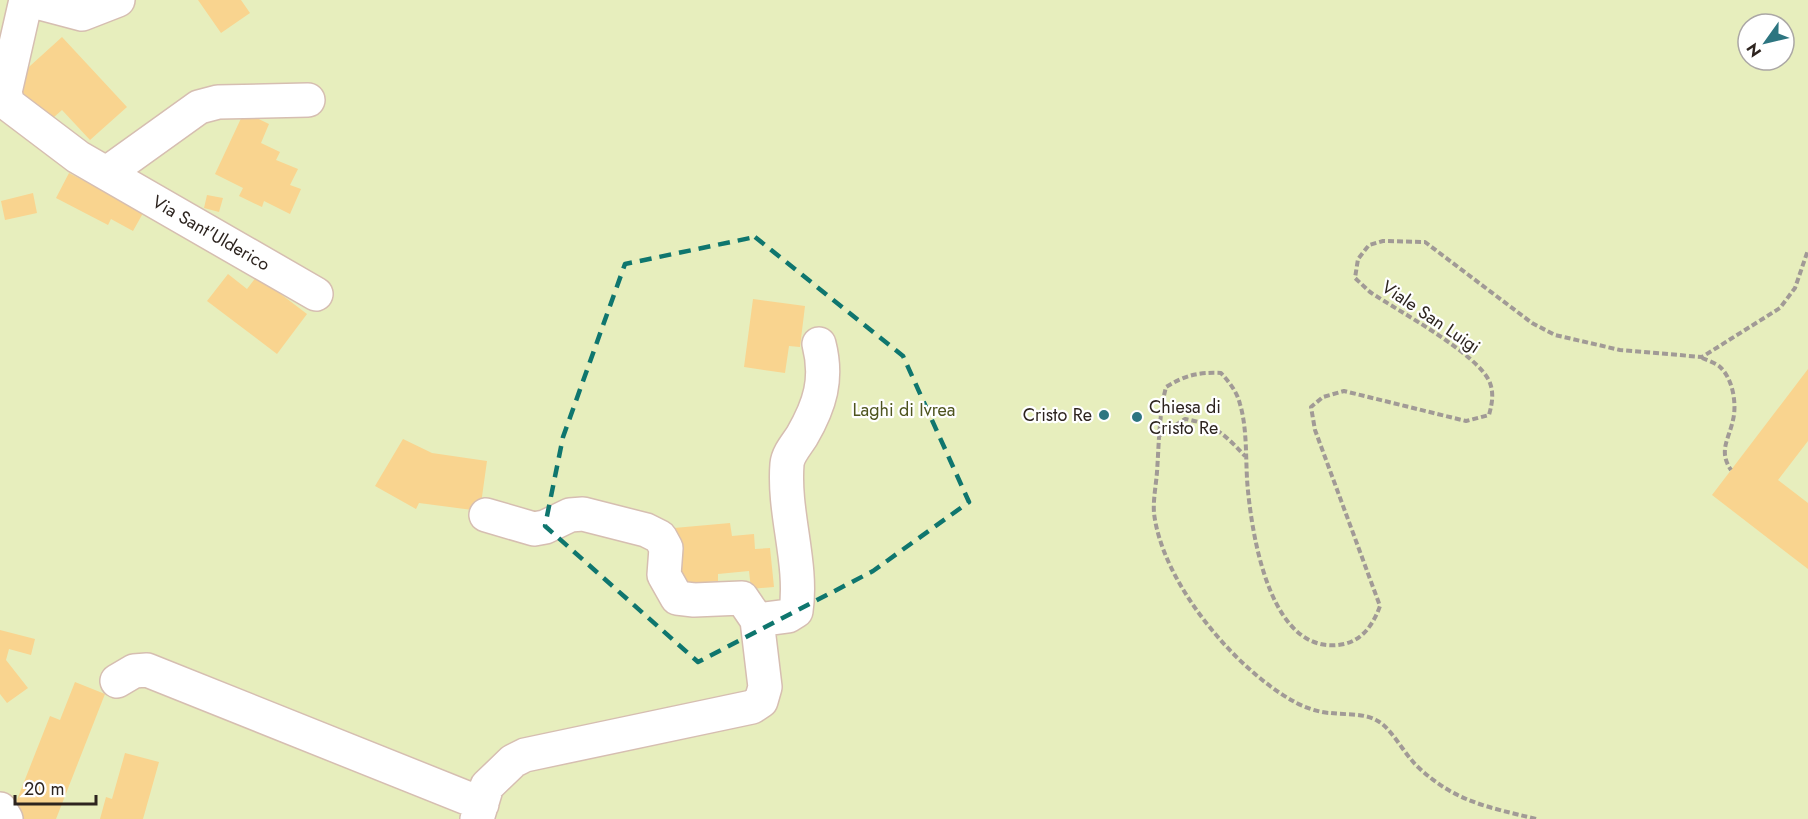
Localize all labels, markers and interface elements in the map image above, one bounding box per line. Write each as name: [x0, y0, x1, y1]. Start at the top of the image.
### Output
north arrow: [1736, 12, 1796, 72]
text: N: [1741, 38, 1767, 62]
street label: Via Sant'Ulderico: [147, 189, 275, 277]
street label: Viale San Luigi: [1376, 274, 1486, 360]
place label: Chiesa di Cristo Re: [1149, 394, 1221, 441]
park label: Laghi di Ivrea: [852, 397, 956, 423]
place label: Cristo Re: [1023, 402, 1092, 428]
marker: Cristo Re: [1097, 408, 1111, 422]
marker: Chiesa di Cristo Re: [1130, 410, 1144, 424]
scale bar: [15, 768, 96, 806]
text: 20 m: [24, 776, 64, 802]

